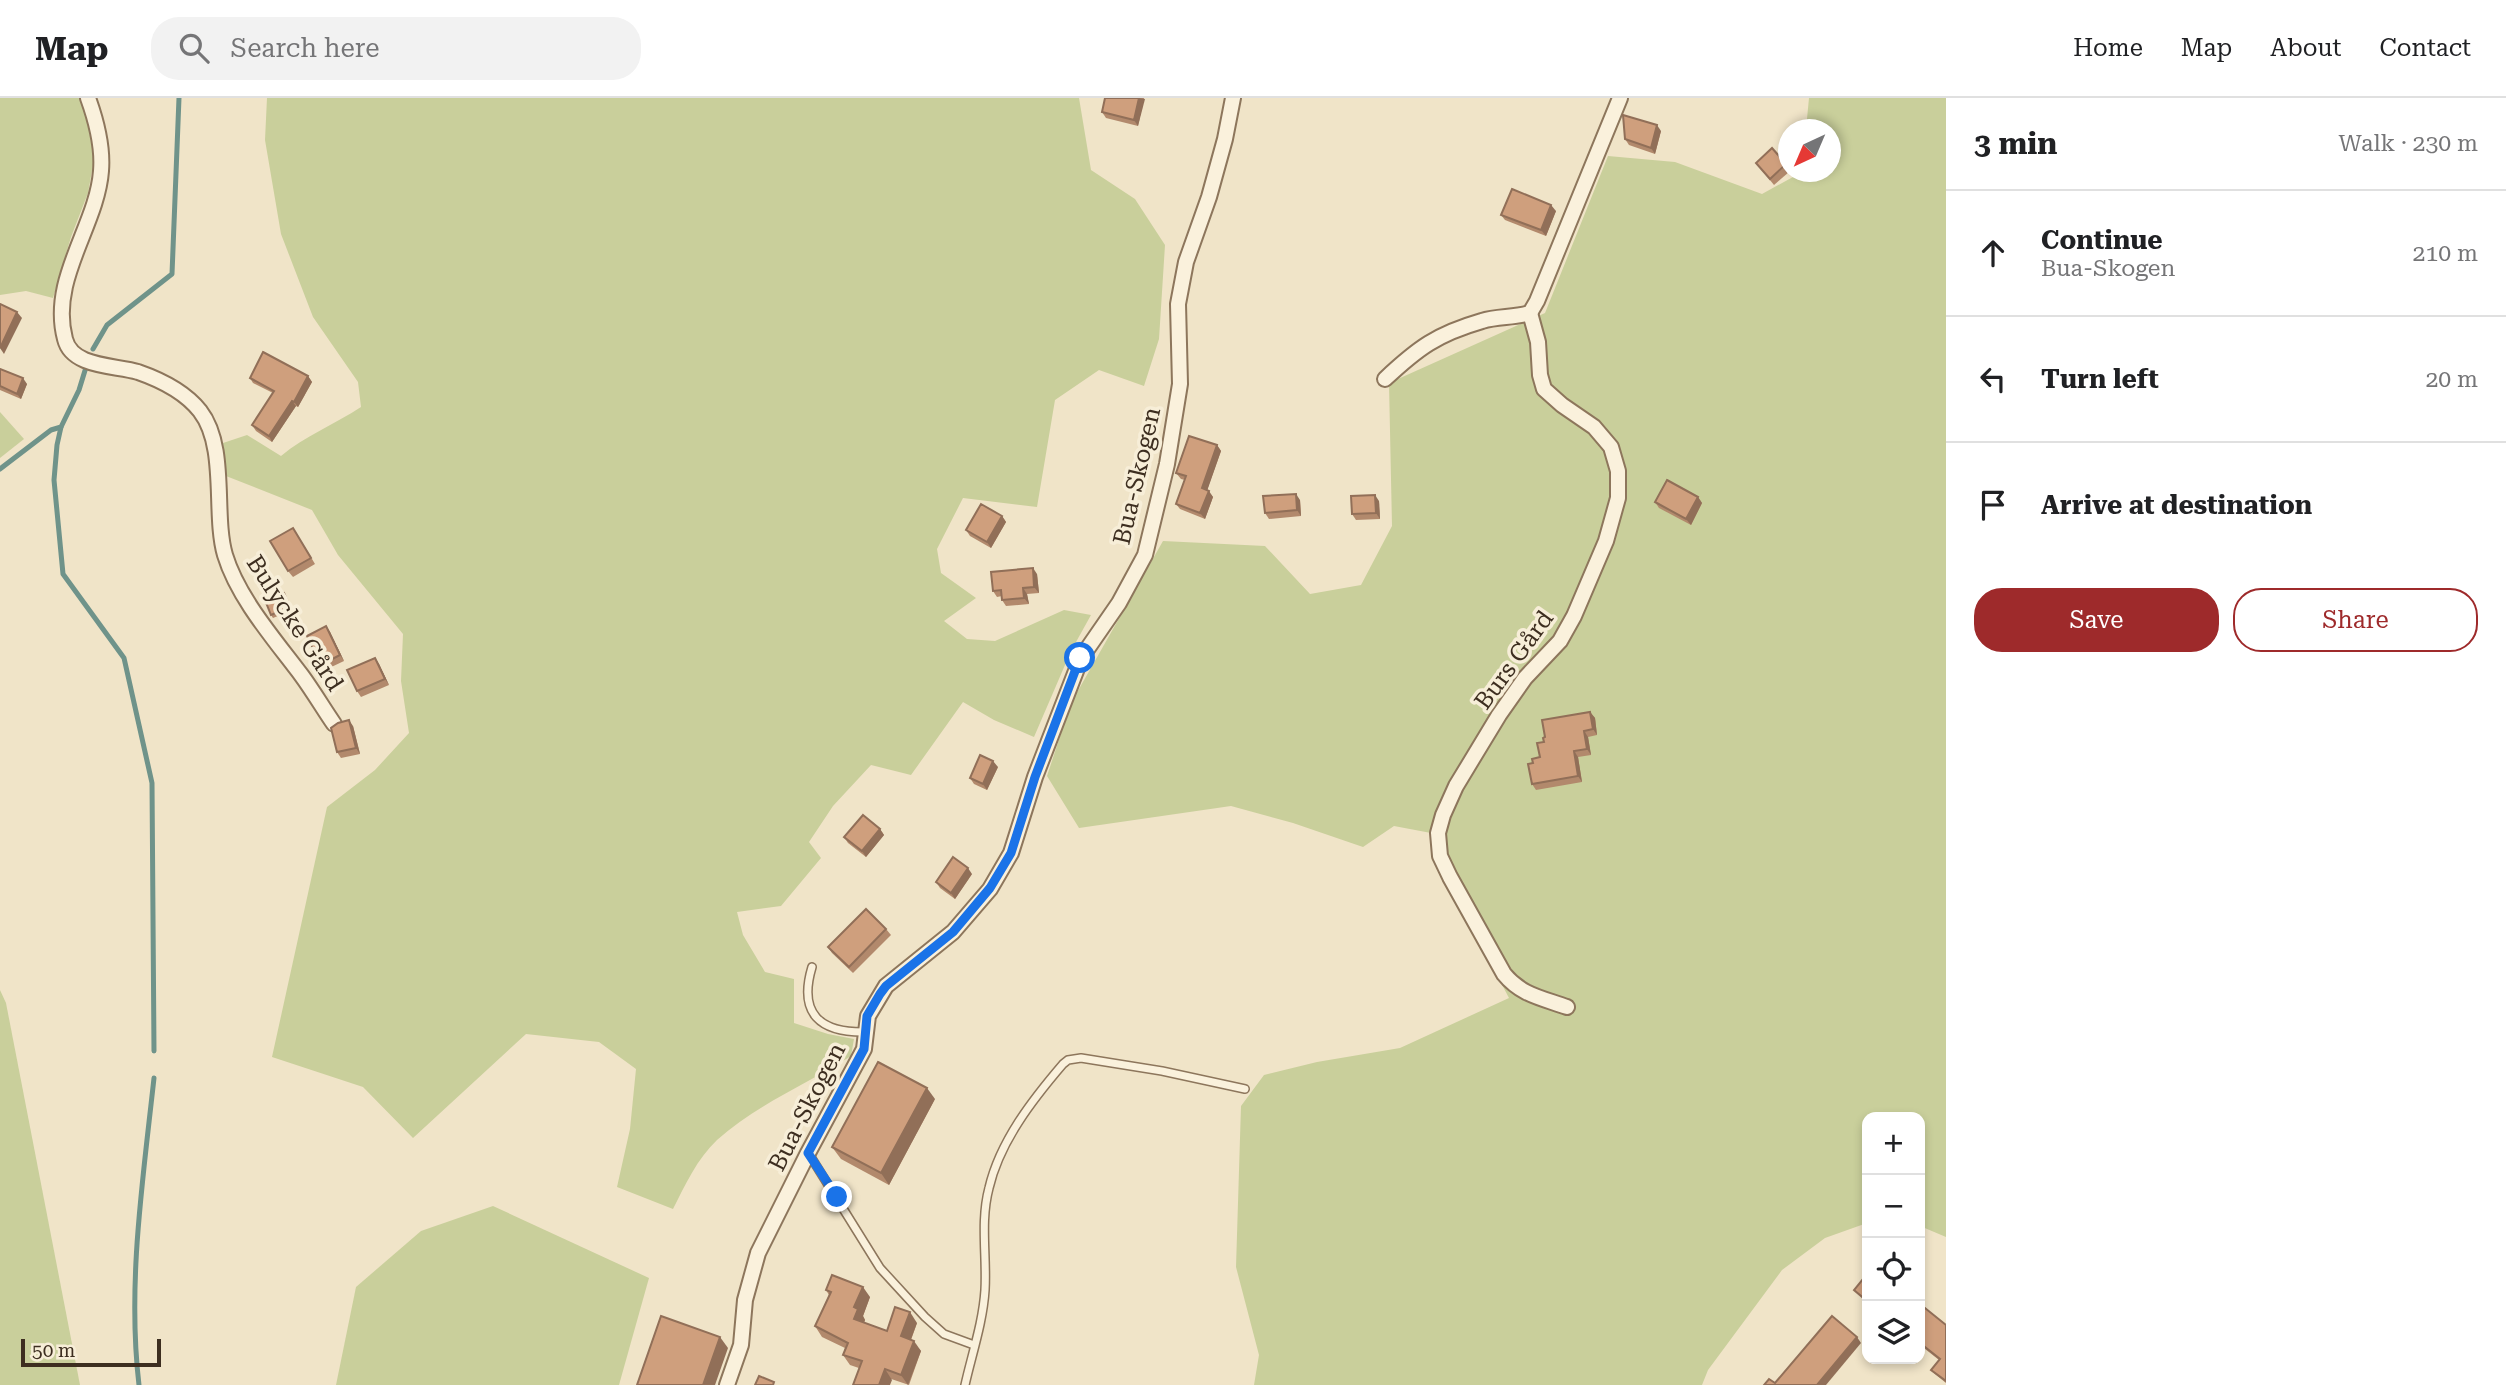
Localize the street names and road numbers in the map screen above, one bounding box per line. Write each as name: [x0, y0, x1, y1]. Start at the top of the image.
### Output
street label: Bua-Skogen: [1108, 405, 1166, 547]
street label: Bulycke Gård: [241, 550, 349, 696]
street label: Burs Gård: [1469, 605, 1559, 715]
street label: Bua-Skogen: [763, 1038, 851, 1176]

